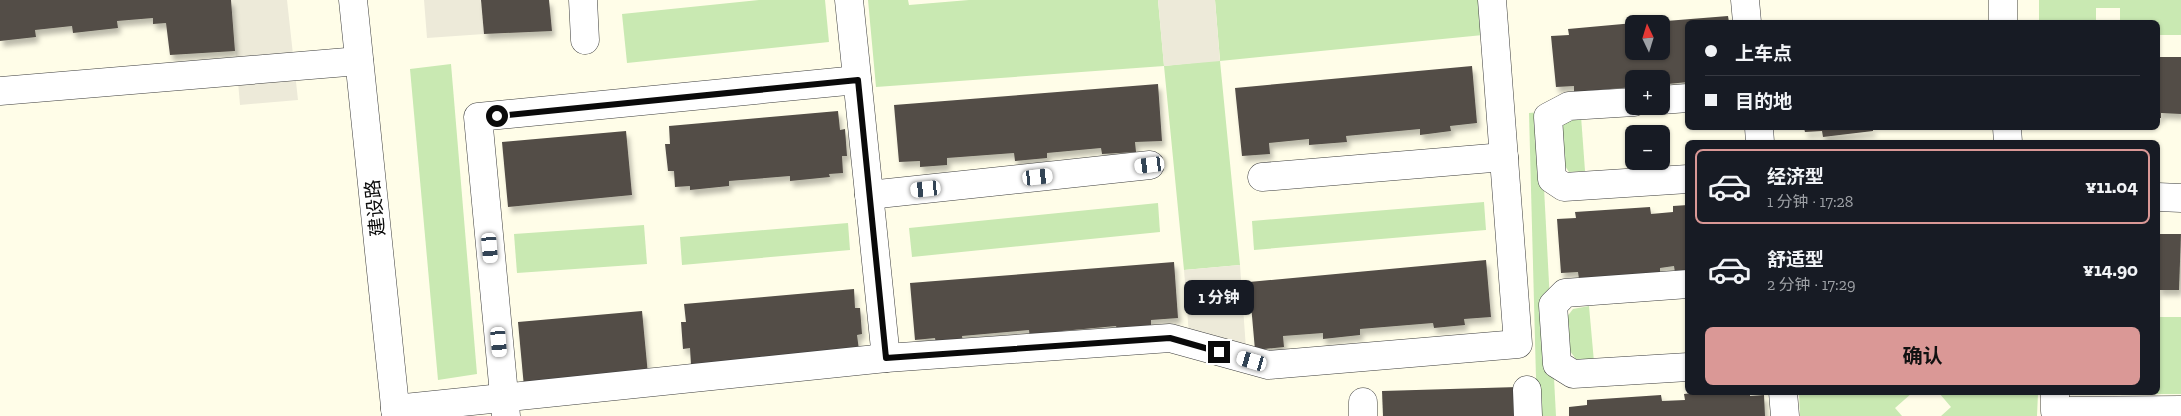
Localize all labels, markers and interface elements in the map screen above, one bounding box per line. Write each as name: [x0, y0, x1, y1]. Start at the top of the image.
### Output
north arrow: [1625, 15, 1670, 60]
map controls: [1625, 15, 1670, 170]
text: 上车点: [1735, 42, 1792, 65]
button: +: [1625, 70, 1670, 115]
text: 目的地: [1735, 90, 1792, 113]
route start: [486, 105, 508, 127]
button: −: [1625, 125, 1670, 170]
car: [1134, 156, 1165, 174]
icon: car: [1707, 164, 1752, 209]
text: 经济型: [1767, 165, 1824, 188]
car: [1022, 168, 1053, 186]
text: ¥11.04: [2085, 175, 2138, 198]
street label: 建设路: [361, 178, 389, 238]
car: [910, 180, 941, 198]
text: 1 分钟 · 17:28: [1767, 192, 1853, 211]
car: [481, 232, 498, 264]
icon: car: [1707, 247, 1752, 292]
text: 舒适型: [1767, 248, 1824, 271]
text: ¥14.90: [2083, 258, 2138, 281]
text: 2 分钟 · 17:29: [1767, 275, 1855, 294]
callout: 1 分钟: [1184, 280, 1254, 314]
text: 1 分钟: [1198, 288, 1240, 307]
car: [490, 326, 507, 358]
button: 确认: [1705, 327, 2140, 385]
route end: [1208, 341, 1230, 363]
car: [1235, 350, 1268, 372]

